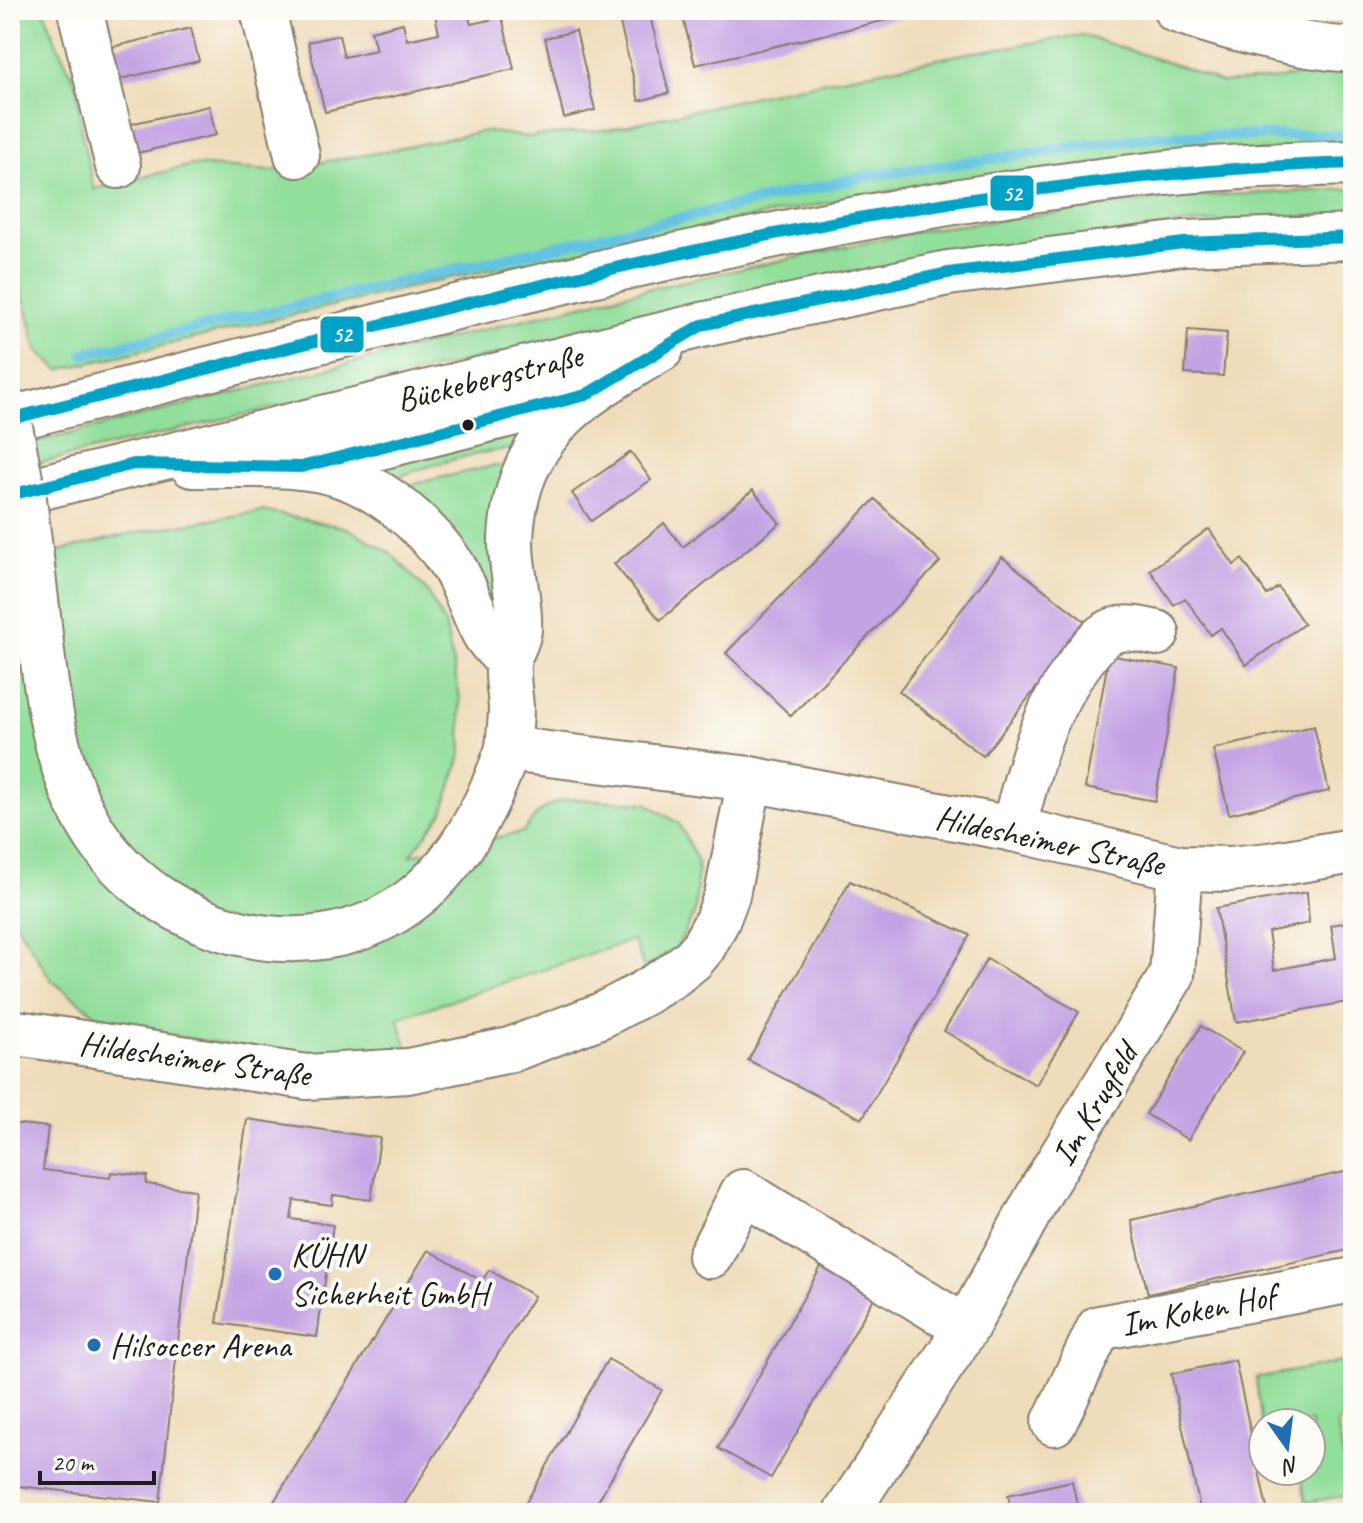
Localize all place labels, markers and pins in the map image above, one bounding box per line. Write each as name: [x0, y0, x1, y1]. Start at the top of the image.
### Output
unlabelled marker: [460, 417, 476, 433]
place label: KÜHN Sicherheit GmbH: [291, 1233, 492, 1315]
marker: KÜHN Sicherheit GmbH: [266, 1265, 284, 1283]
place label: Hilsoccer Arena: [110, 1324, 293, 1367]
marker: Hilsoccer Arena: [85, 1336, 103, 1354]

